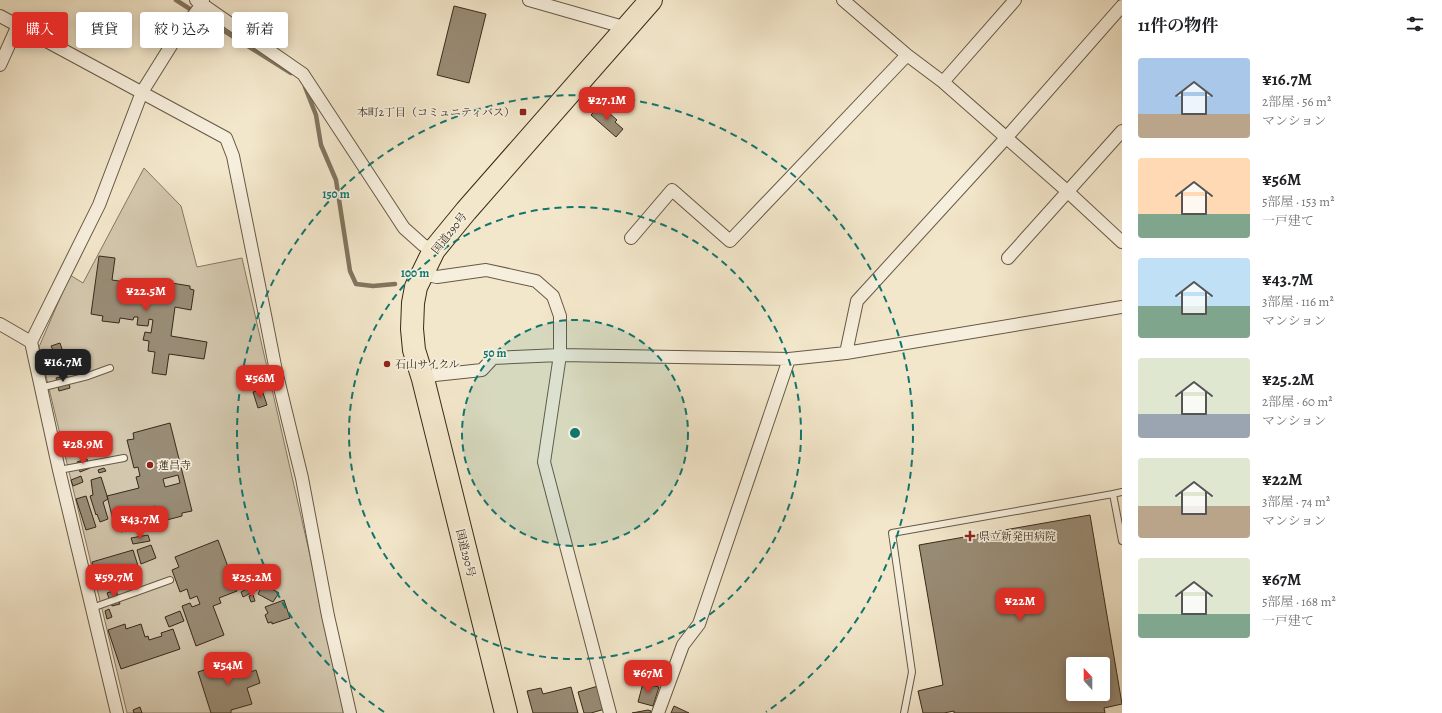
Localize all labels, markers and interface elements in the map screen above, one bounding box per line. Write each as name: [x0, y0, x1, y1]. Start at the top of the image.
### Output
chip: 購入: [12, 12, 68, 48]
chip: 賃貸: [76, 12, 132, 48]
chip: 絞り込み: [140, 12, 224, 48]
chip: 新着: [232, 12, 288, 48]
icon: filters: [1404, 13, 1426, 35]
text: 11件の物件: [1138, 14, 1218, 37]
text: ¥16.7M: [1262, 68, 1312, 91]
icon: home: [1170, 74, 1218, 122]
pin: ¥27.1M: [574, 87, 640, 121]
text: ¥27.1M: [588, 91, 626, 108]
text: 2部屋 · 56 m²: [1262, 93, 1331, 110]
place label: 本町2丁目（コミュニティバス）: [357, 105, 515, 120]
marker: 本町2丁目（コミュニティバス）: [518, 107, 528, 117]
text: マンション: [1262, 112, 1326, 129]
text: ¥56M: [1262, 168, 1301, 191]
icon: home: [1170, 174, 1218, 222]
text: 150 m: [322, 186, 350, 202]
text: 5部屋 · 153 m²: [1262, 193, 1334, 210]
street label: 国道290号: [428, 209, 470, 257]
text: 一戸建て: [1262, 212, 1314, 229]
text: 100 m: [401, 265, 429, 281]
text: ¥43.7M: [1262, 268, 1313, 291]
icon: home: [1170, 274, 1218, 322]
pin: ¥22.5M: [113, 278, 179, 312]
text: ¥22.5M: [126, 282, 166, 299]
text: 3部屋 · 116 m²: [1262, 293, 1334, 310]
text: マンション: [1262, 312, 1326, 329]
text: 50 m: [483, 345, 507, 361]
pin: ¥16.7M: [30, 349, 96, 383]
text: ¥16.7M: [44, 353, 82, 370]
place label: 石山サイクル: [395, 357, 460, 372]
marker: 石山サイクル: [382, 359, 392, 369]
pin: ¥56M: [236, 365, 284, 399]
text: ¥25.2M: [1262, 368, 1314, 391]
text: ¥56M: [245, 369, 275, 386]
icon: home: [1170, 374, 1218, 422]
text: 2部屋 · 60 m²: [1262, 393, 1333, 410]
text: マンション: [1262, 412, 1326, 429]
centre of rings: [568, 426, 582, 440]
pin: ¥28.9M: [50, 431, 116, 465]
text: ¥28.9M: [63, 435, 103, 452]
place label: 蓮昌寺: [158, 458, 191, 473]
marker: 蓮昌寺: [145, 460, 155, 470]
text: ¥22M: [1262, 468, 1302, 491]
icon: home: [1170, 474, 1218, 522]
text: 3部屋 · 74 m²: [1262, 493, 1330, 510]
pin: ¥43.7M: [107, 506, 173, 540]
text: ¥43.7M: [120, 510, 160, 527]
text: マンション: [1262, 512, 1326, 529]
street label: 国道290号: [452, 527, 479, 579]
place label: 県立新発田病院: [979, 529, 1056, 544]
marker: 県立新発田病院: [964, 530, 976, 542]
pin: ¥59.7M: [81, 564, 147, 598]
pin: ¥25.2M: [219, 564, 285, 598]
text: ¥59.7M: [94, 568, 134, 585]
text: ¥25.2M: [232, 568, 272, 585]
text: ¥67M: [1262, 568, 1301, 591]
icon: home: [1170, 574, 1218, 622]
pin: ¥22M: [996, 588, 1044, 622]
text: ¥22M: [1005, 592, 1035, 609]
text: 5部屋 · 168 m²: [1262, 593, 1336, 610]
text: 一戸建て: [1262, 612, 1314, 629]
pin: ¥54M: [204, 652, 252, 686]
text: ¥54M: [213, 656, 243, 673]
north arrow: [1066, 657, 1110, 701]
map controls: [1066, 657, 1110, 701]
pin: ¥67M: [624, 660, 672, 694]
text: ¥67M: [633, 664, 663, 681]

